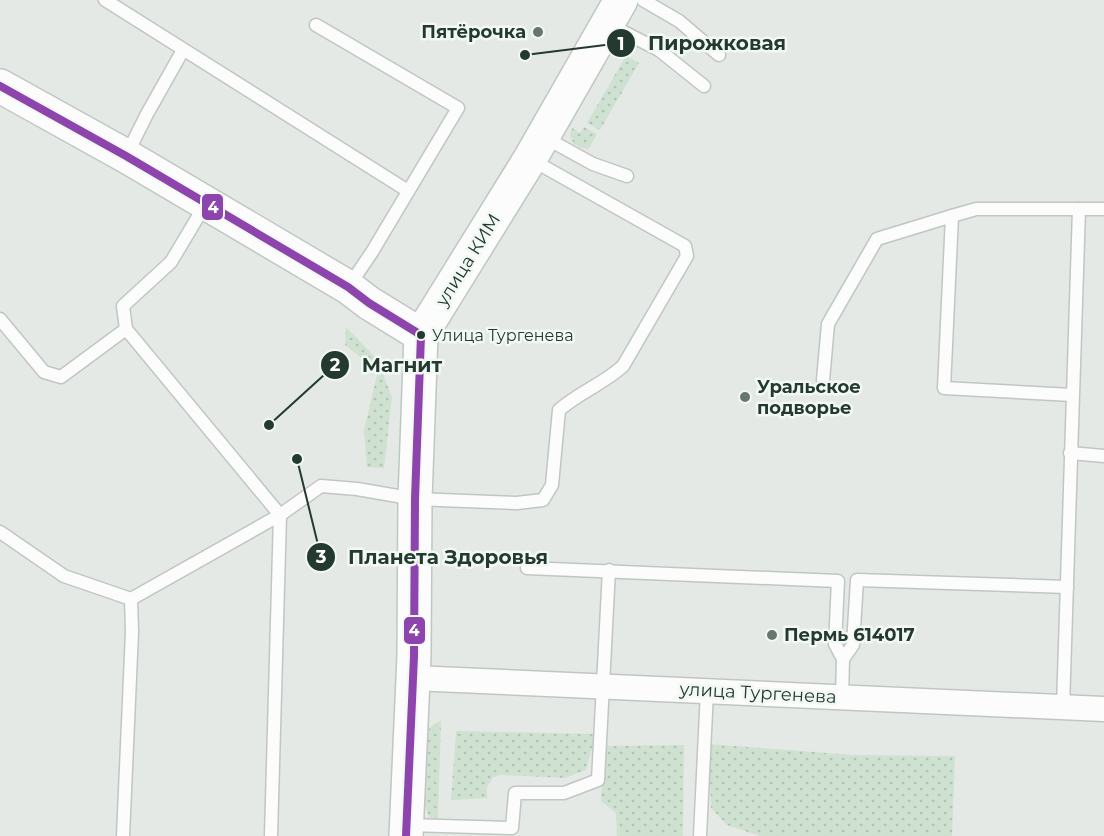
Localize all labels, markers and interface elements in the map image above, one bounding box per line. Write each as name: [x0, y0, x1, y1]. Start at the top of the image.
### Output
place label: Пятёрочка: [421, 21, 526, 43]
callout: Пирожковая: [606, 24, 798, 62]
marker: Пятёрочка: [531, 25, 545, 39]
text: Пирожковая: [648, 31, 786, 55]
text: 1: [617, 33, 625, 55]
line badge: 4: [201, 193, 224, 221]
text: 4: [207, 198, 219, 217]
street label: улица КИМ: [430, 209, 505, 311]
place label: Улица Тургенева: [432, 326, 574, 345]
marker: Улица Тургенева: [415, 329, 427, 341]
callout: Магнит: [320, 346, 454, 384]
text: Магнит: [362, 353, 442, 377]
text: 2: [330, 354, 341, 376]
place label: Уральское подворье: [757, 376, 861, 419]
marker: Уральское подворье: [738, 390, 752, 404]
callout: Планета Здоровья: [306, 538, 560, 576]
text: Планета Здоровья: [348, 545, 548, 569]
text: 3: [315, 546, 327, 568]
line badge: 4: [403, 616, 426, 645]
text: 4: [408, 621, 420, 640]
place label: Пермь 614017: [784, 624, 915, 646]
marker: Пермь 614017: [765, 628, 779, 642]
street label: улица Тургенева: [678, 678, 837, 708]

